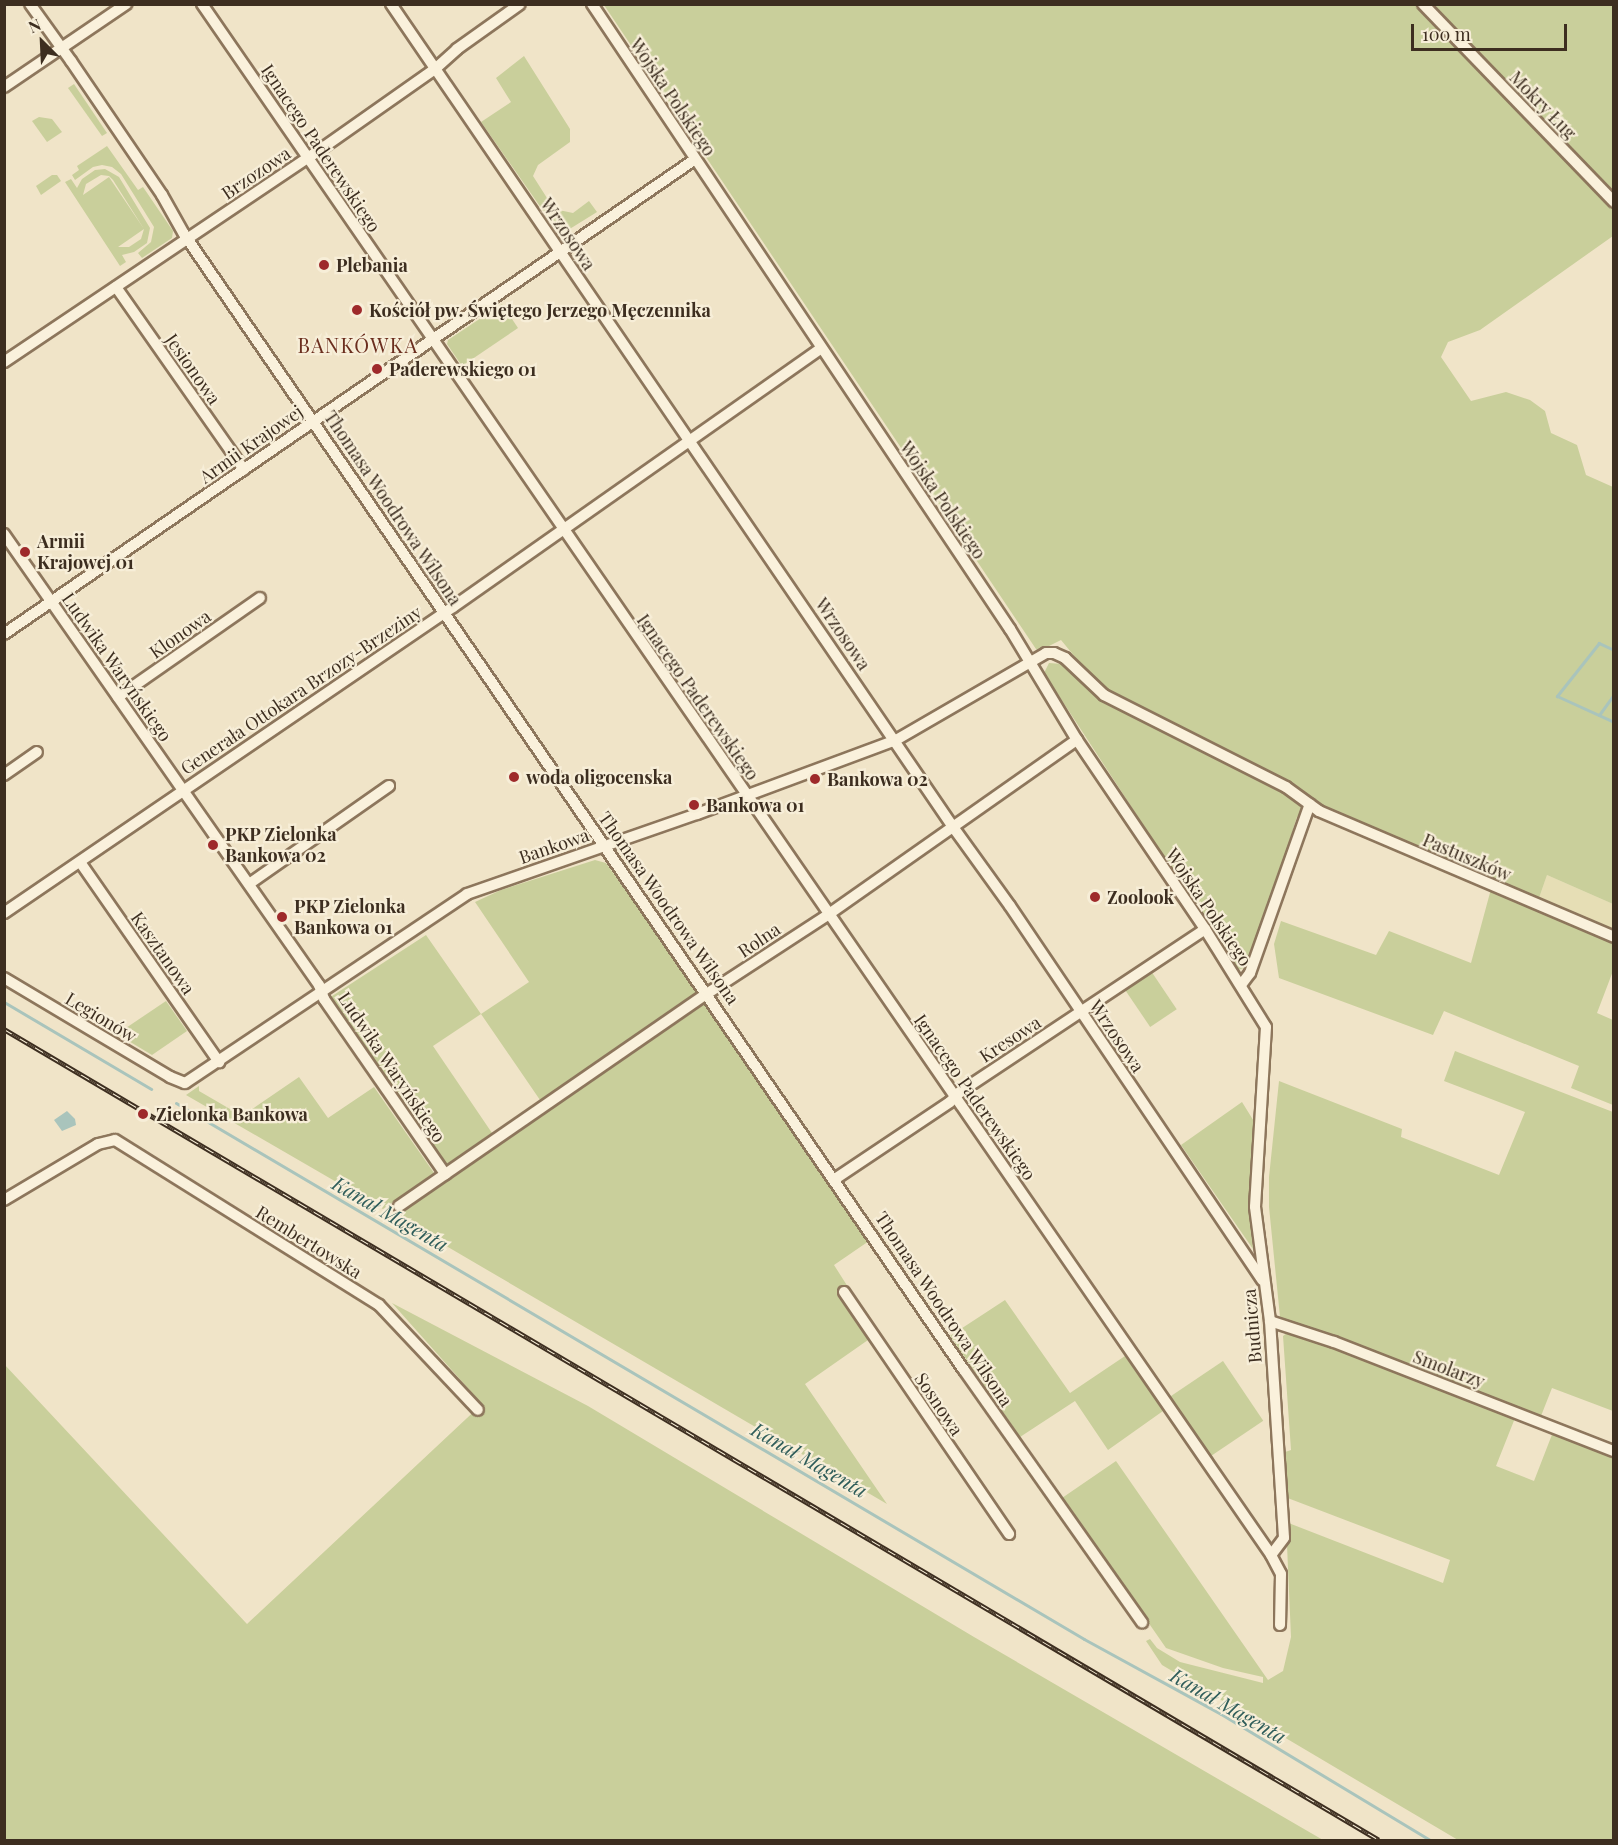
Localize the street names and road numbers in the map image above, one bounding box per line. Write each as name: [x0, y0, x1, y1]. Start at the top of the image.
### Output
street label: Wojska Polskiego: [626, 34, 720, 160]
street label: Ignacego Paderewskiego: [257, 60, 385, 236]
street label: Mokry Ług: [1505, 66, 1581, 144]
street label: Brzozowa: [217, 142, 295, 204]
street label: Wrzosowa: [536, 194, 600, 274]
street label: Jesionowa: [161, 330, 225, 408]
street label: Armii Krajowej: [195, 400, 307, 488]
street label: Thomasa Woodrowa Wilsona: [319, 406, 467, 610]
street label: Wojska Polskiego: [896, 437, 990, 563]
street label: Ludwika Waryńskiego: [57, 588, 177, 746]
street label: Wrzosowa: [811, 594, 875, 674]
street label: Generała Ottokara Brzozy-Brzeziny: [176, 601, 426, 779]
street label: Klonowa: [145, 605, 215, 663]
street label: Ignacego Paderewskiego: [632, 610, 764, 784]
street label: Thomasa Woodrowa Wilsona: [594, 807, 744, 1009]
street label: Bankowa: [516, 824, 592, 868]
street label: Pastuszków: [1420, 829, 1514, 885]
street label: Wojska Polskiego: [1162, 844, 1256, 970]
street label: Kasztanowa: [127, 908, 199, 998]
street label: Rolna: [734, 918, 784, 962]
street label: Legionów: [62, 987, 140, 1047]
street label: Ludwika Waryńskiego: [333, 987, 451, 1147]
street label: Wrzosowa: [1085, 996, 1149, 1076]
street label: Ignacego Paderewskiego: [909, 1010, 1041, 1184]
street label: Kresowa: [975, 1011, 1045, 1067]
street label: Rembertowska: [252, 1201, 366, 1283]
street label: Thomasa Woodrowa Wilsona: [870, 1207, 1018, 1411]
street label: Budnicza: [1238, 1288, 1266, 1364]
street label: Smolarzy: [1410, 1345, 1488, 1393]
street label: Sosnowa: [910, 1369, 968, 1439]

